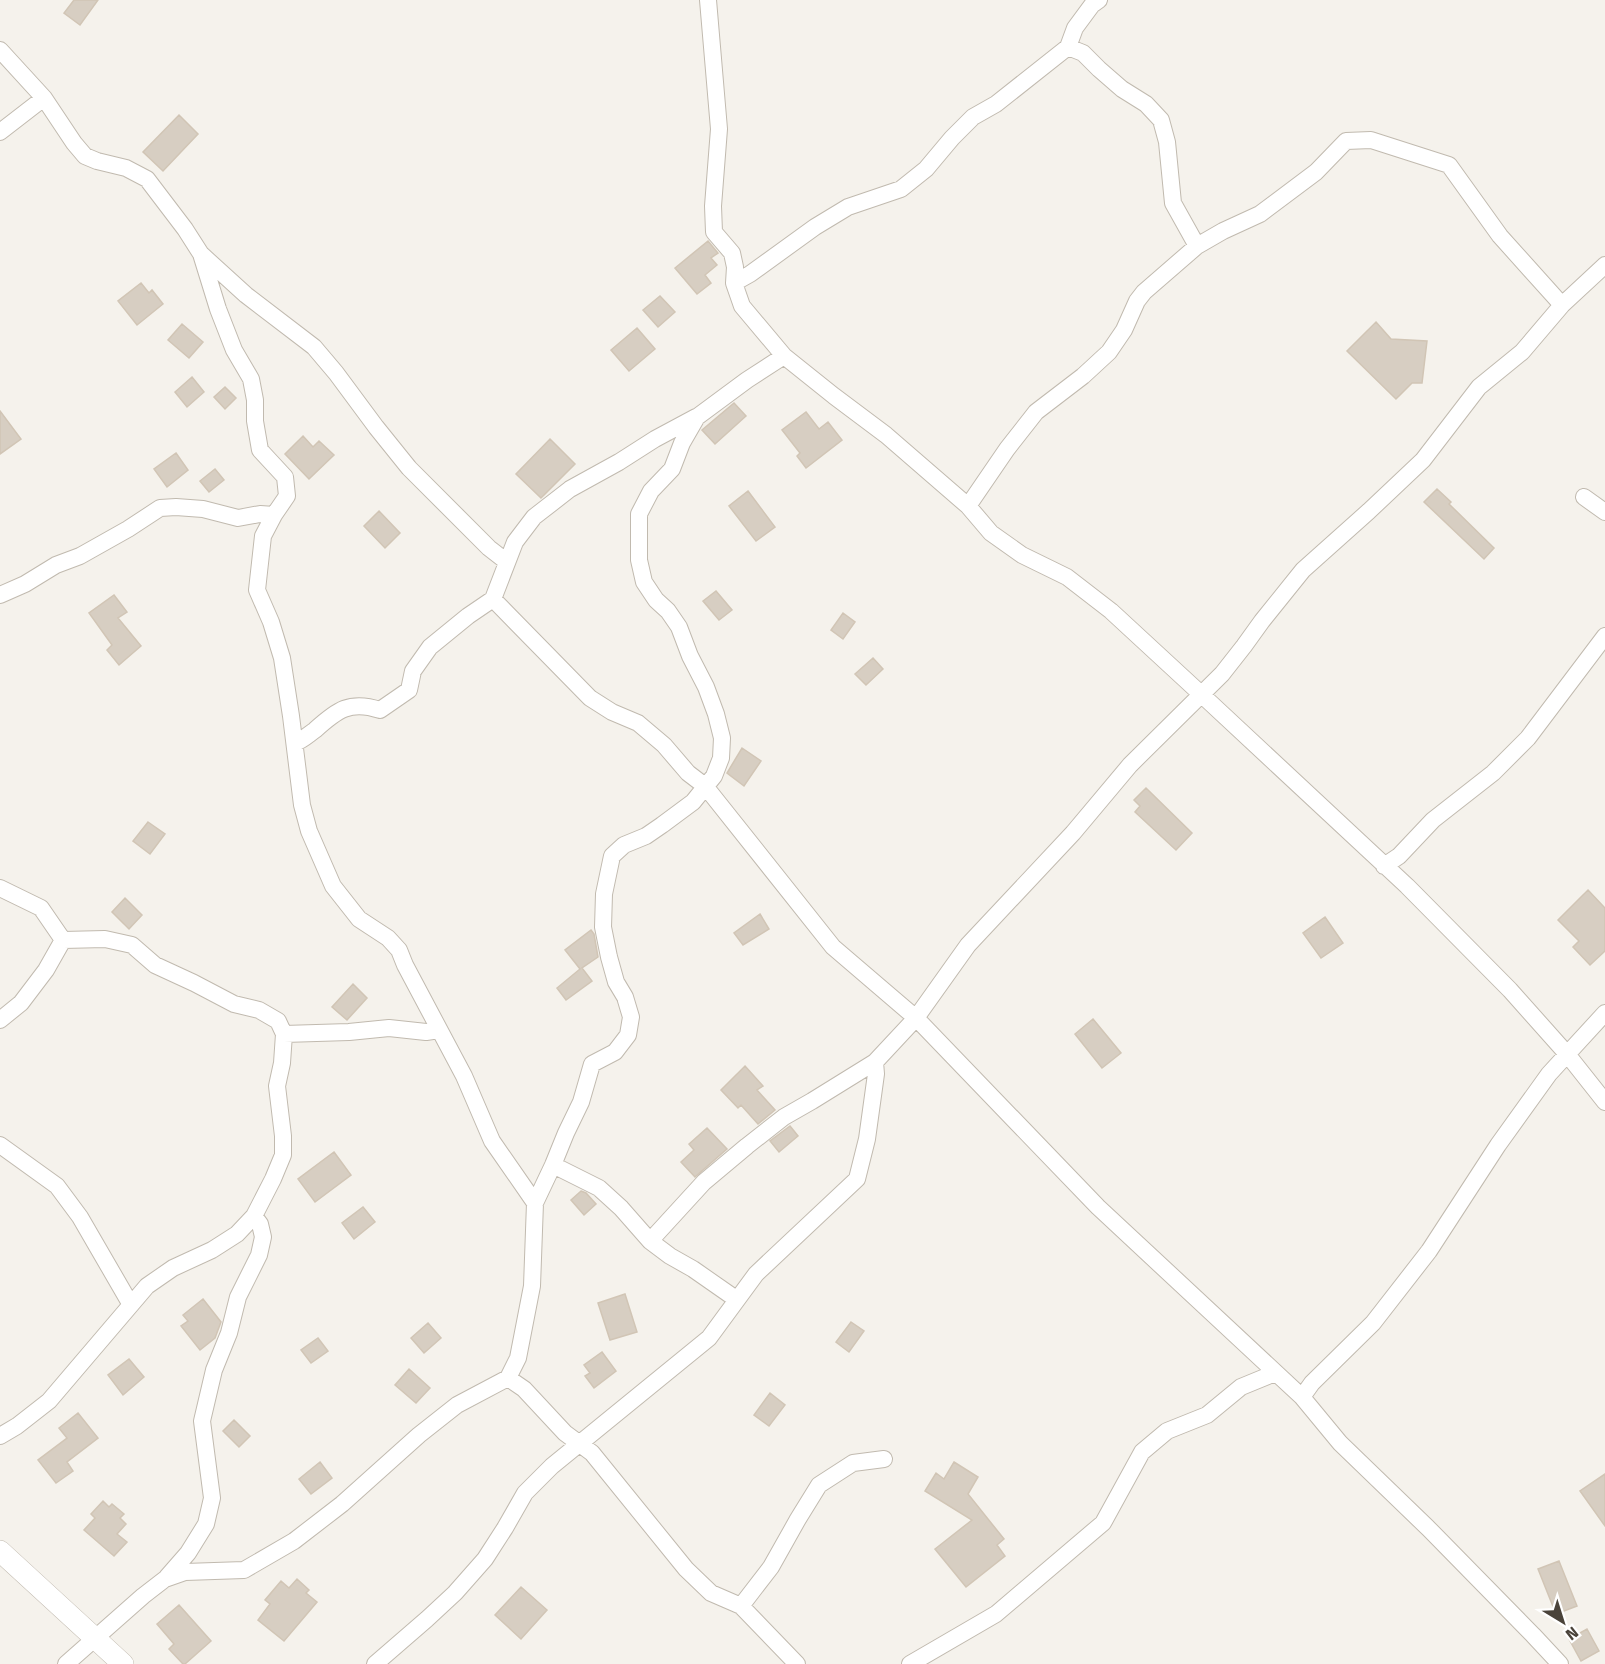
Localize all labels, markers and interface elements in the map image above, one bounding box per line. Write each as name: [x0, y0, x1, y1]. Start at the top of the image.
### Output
north arrow: [1533, 1592, 1593, 1652]
text: N: [1562, 1623, 1582, 1644]

